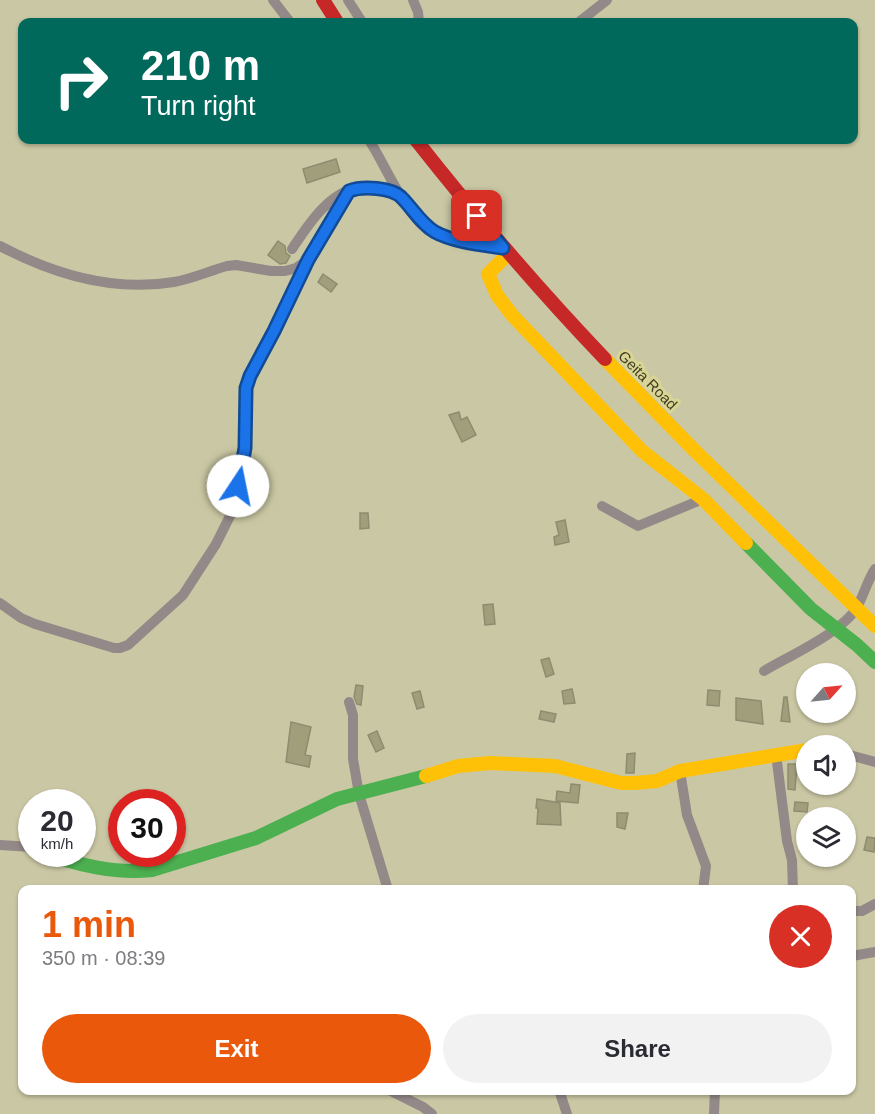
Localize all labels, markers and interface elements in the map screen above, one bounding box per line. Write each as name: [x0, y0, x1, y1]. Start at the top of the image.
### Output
icon: right: [42, 42, 120, 120]
text: 210 m: [141, 42, 260, 89]
text: Turn right: [141, 91, 256, 121]
pin: [451, 190, 502, 241]
icon: arrive: [460, 199, 493, 232]
street label: Geita Road: [615, 347, 681, 413]
position arrow: [206, 454, 270, 518]
north arrow: [796, 663, 856, 723]
map controls: [796, 663, 856, 867]
button: sound: [796, 735, 856, 795]
speed limit sign: 30: [108, 789, 186, 867]
text: 20: [40, 804, 74, 837]
button: layers: [796, 807, 856, 867]
text: km/h: [41, 835, 73, 852]
text: 1 min: [42, 904, 136, 945]
button: close: [769, 905, 832, 968]
text: 350 m · 08:39: [42, 947, 165, 969]
button: Exit: [42, 1014, 431, 1083]
button: Share: [443, 1014, 832, 1083]

